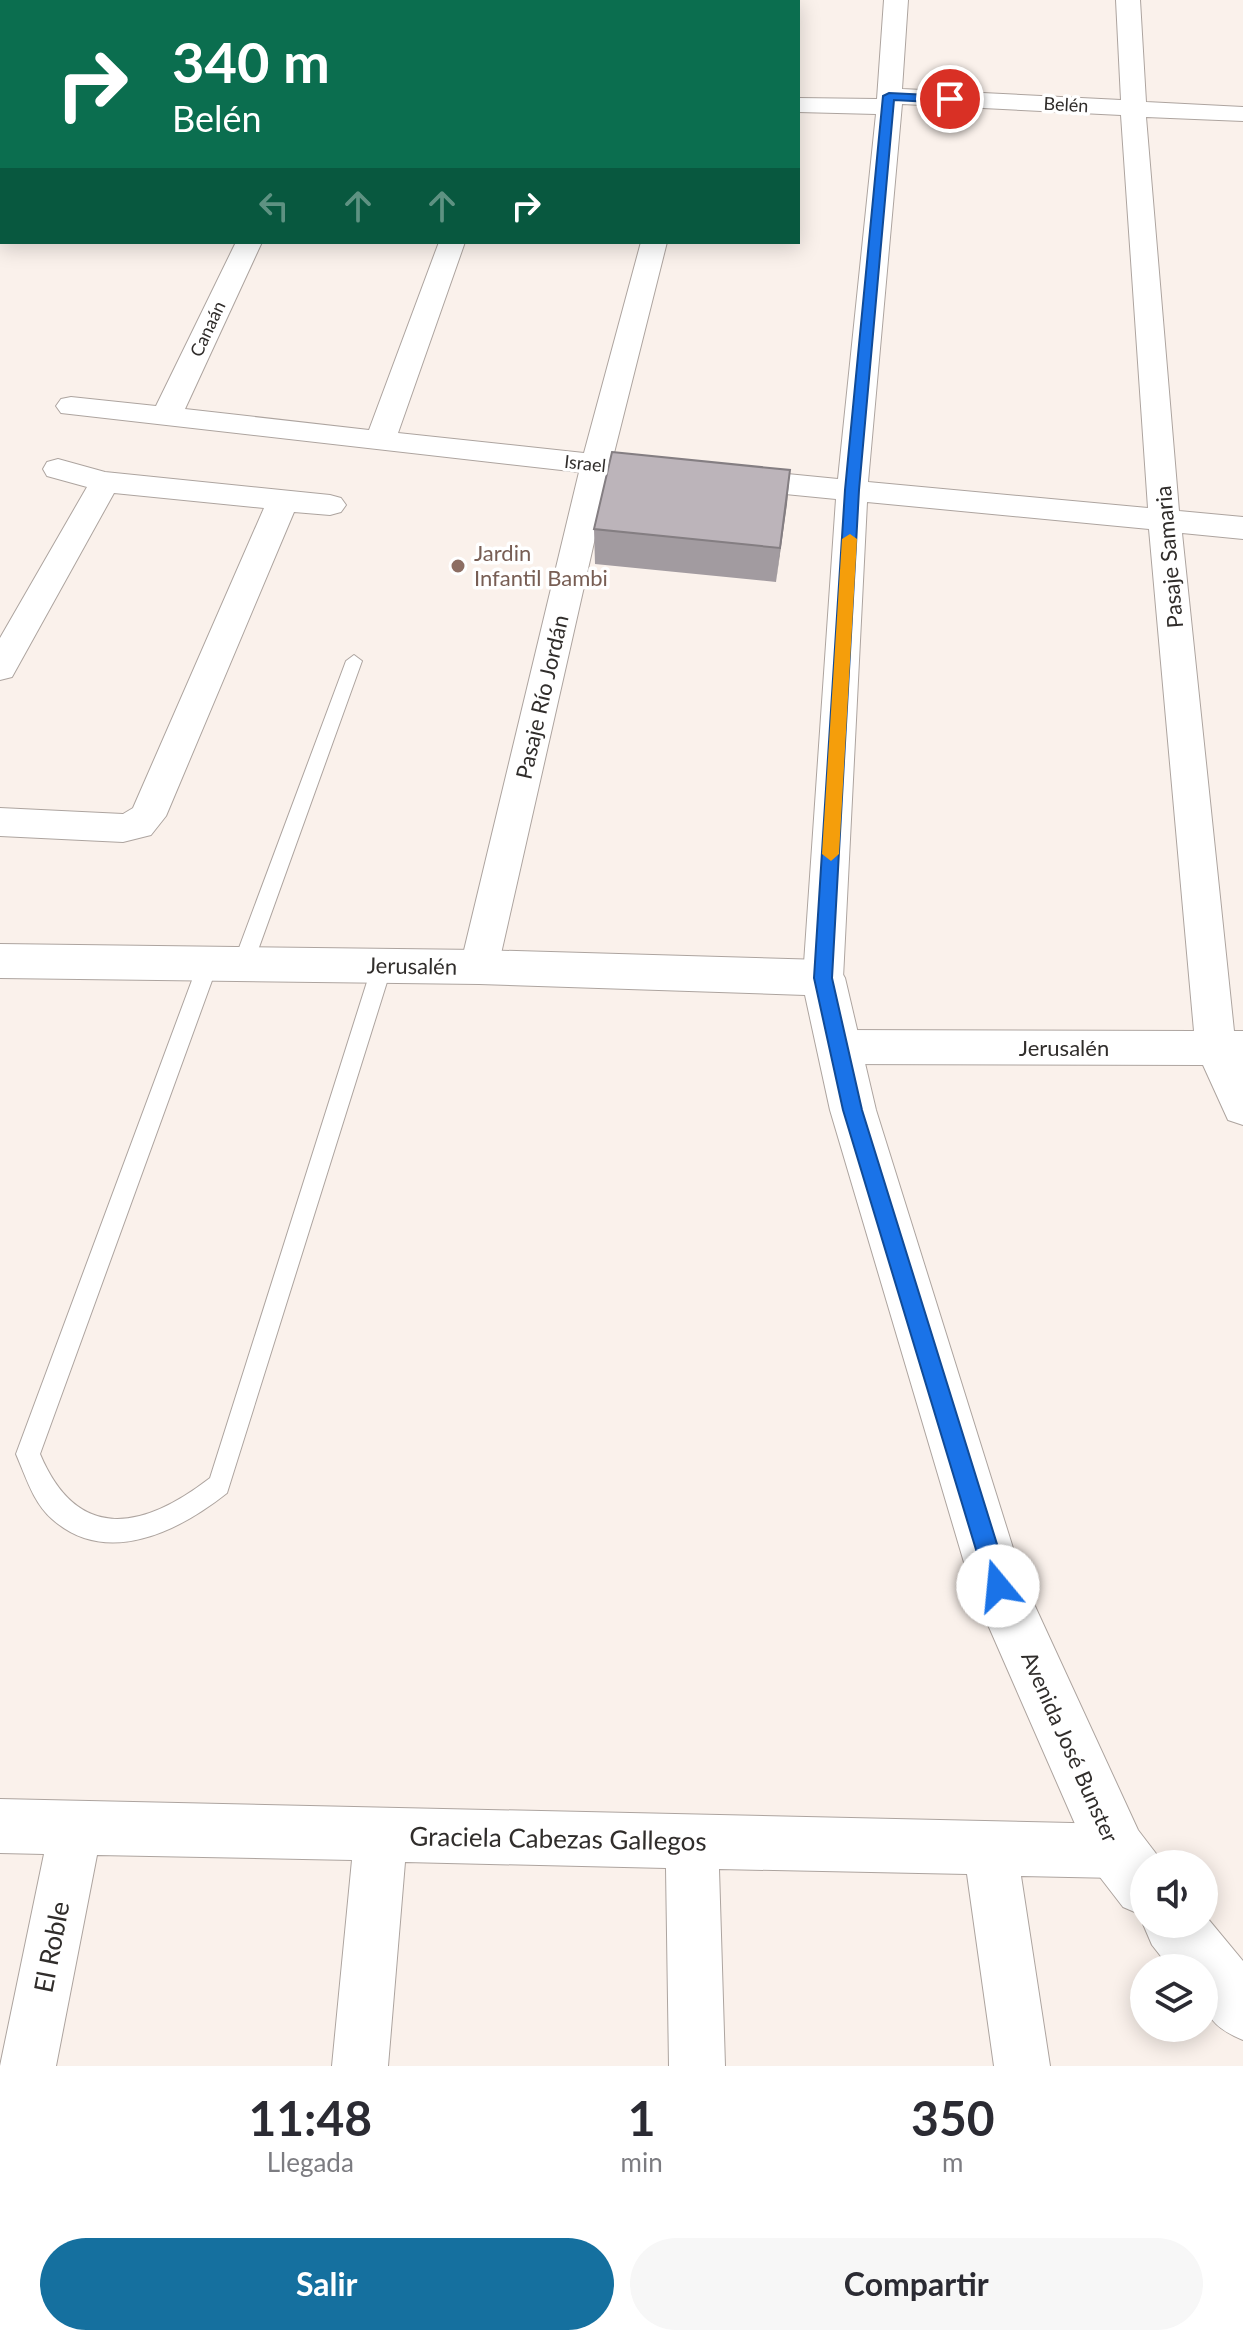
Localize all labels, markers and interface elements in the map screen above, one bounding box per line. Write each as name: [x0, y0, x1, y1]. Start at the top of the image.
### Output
text: 340 m: [172, 28, 330, 95]
icon: right: [40, 32, 144, 136]
pin: [916, 65, 984, 133]
icon: arrive: [928, 77, 972, 121]
street label: Belén: [1043, 92, 1089, 116]
text: Belén: [172, 96, 262, 140]
icon: left: [252, 184, 296, 228]
icon: ahead: [336, 184, 380, 228]
icon: ahead: [420, 184, 464, 228]
icon: right: [504, 184, 548, 228]
street label: Canaán: [185, 297, 230, 360]
street label: Israel: [563, 450, 607, 476]
street label: Pasaje Samaria: [1149, 485, 1188, 629]
place label: Jardin Infantil Bambi: [474, 539, 608, 591]
marker: Jardin Infantil Bambi: [449, 557, 467, 575]
street label: Pasaje Río Jordán: [510, 612, 574, 782]
street label: Jerusalén: [367, 951, 457, 980]
street label: Jerusalén: [1019, 1034, 1109, 1061]
position arrow: [956, 1544, 1040, 1628]
street label: Avenida José Bunster: [1016, 1647, 1125, 1846]
street label: Graciela Cabezas Gallegos: [409, 1819, 707, 1857]
map controls: [1130, 1850, 1218, 2042]
button: sound: [1130, 1850, 1218, 1938]
street label: El Roble: [27, 1898, 76, 1995]
button: layers: [1130, 1954, 1218, 2042]
text: 11:48: [248, 2089, 372, 2146]
text: 1: [628, 2089, 656, 2146]
text: 350: [911, 2089, 995, 2146]
text: Llegada: [267, 2146, 354, 2178]
text: min: [621, 2146, 663, 2178]
text: m: [942, 2146, 964, 2178]
button: Salir: [40, 2238, 614, 2330]
button: Compartir: [630, 2238, 1203, 2330]

